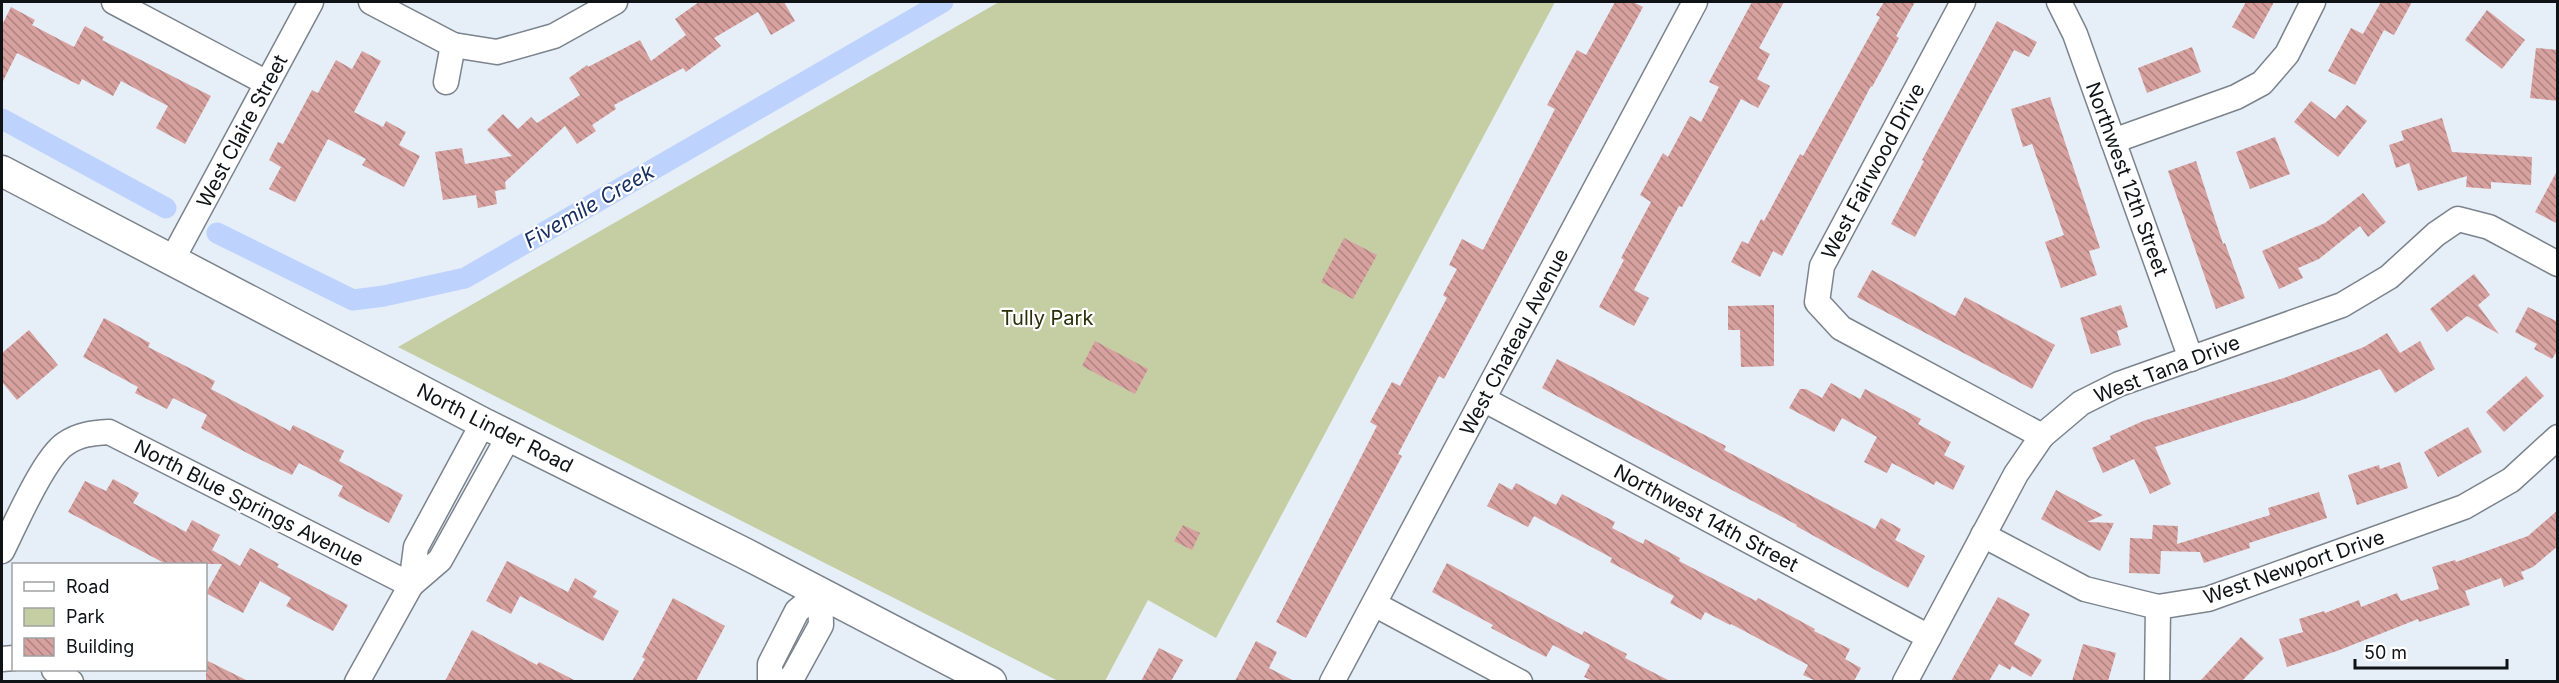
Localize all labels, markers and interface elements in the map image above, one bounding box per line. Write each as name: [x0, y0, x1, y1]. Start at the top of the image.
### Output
street label: West Claire Street: [192, 50, 293, 211]
street label: West Fairwood Drive: [1816, 79, 1930, 263]
street label: Northwest 12th Street: [2081, 79, 2173, 280]
water label: Fivemile Creek: [519, 158, 659, 253]
street label: West Chateau Avenue: [1455, 245, 1573, 439]
park label: Tully Park: [1001, 306, 1093, 330]
street label: West Tana Drive: [2091, 330, 2243, 408]
street label: North Linder Road: [413, 378, 577, 478]
street label: North Blue Springs Avenue: [130, 435, 368, 571]
street label: Northwest 14th Street: [1610, 459, 1803, 577]
street label: West Newport Drive: [2200, 525, 2388, 609]
legend: [12, 563, 207, 671]
text: Road: [66, 576, 109, 597]
text: Park: [66, 606, 105, 627]
scale bar: [2355, 632, 2506, 670]
text: Building: [66, 636, 134, 657]
text: 50 m: [2364, 642, 2407, 663]

